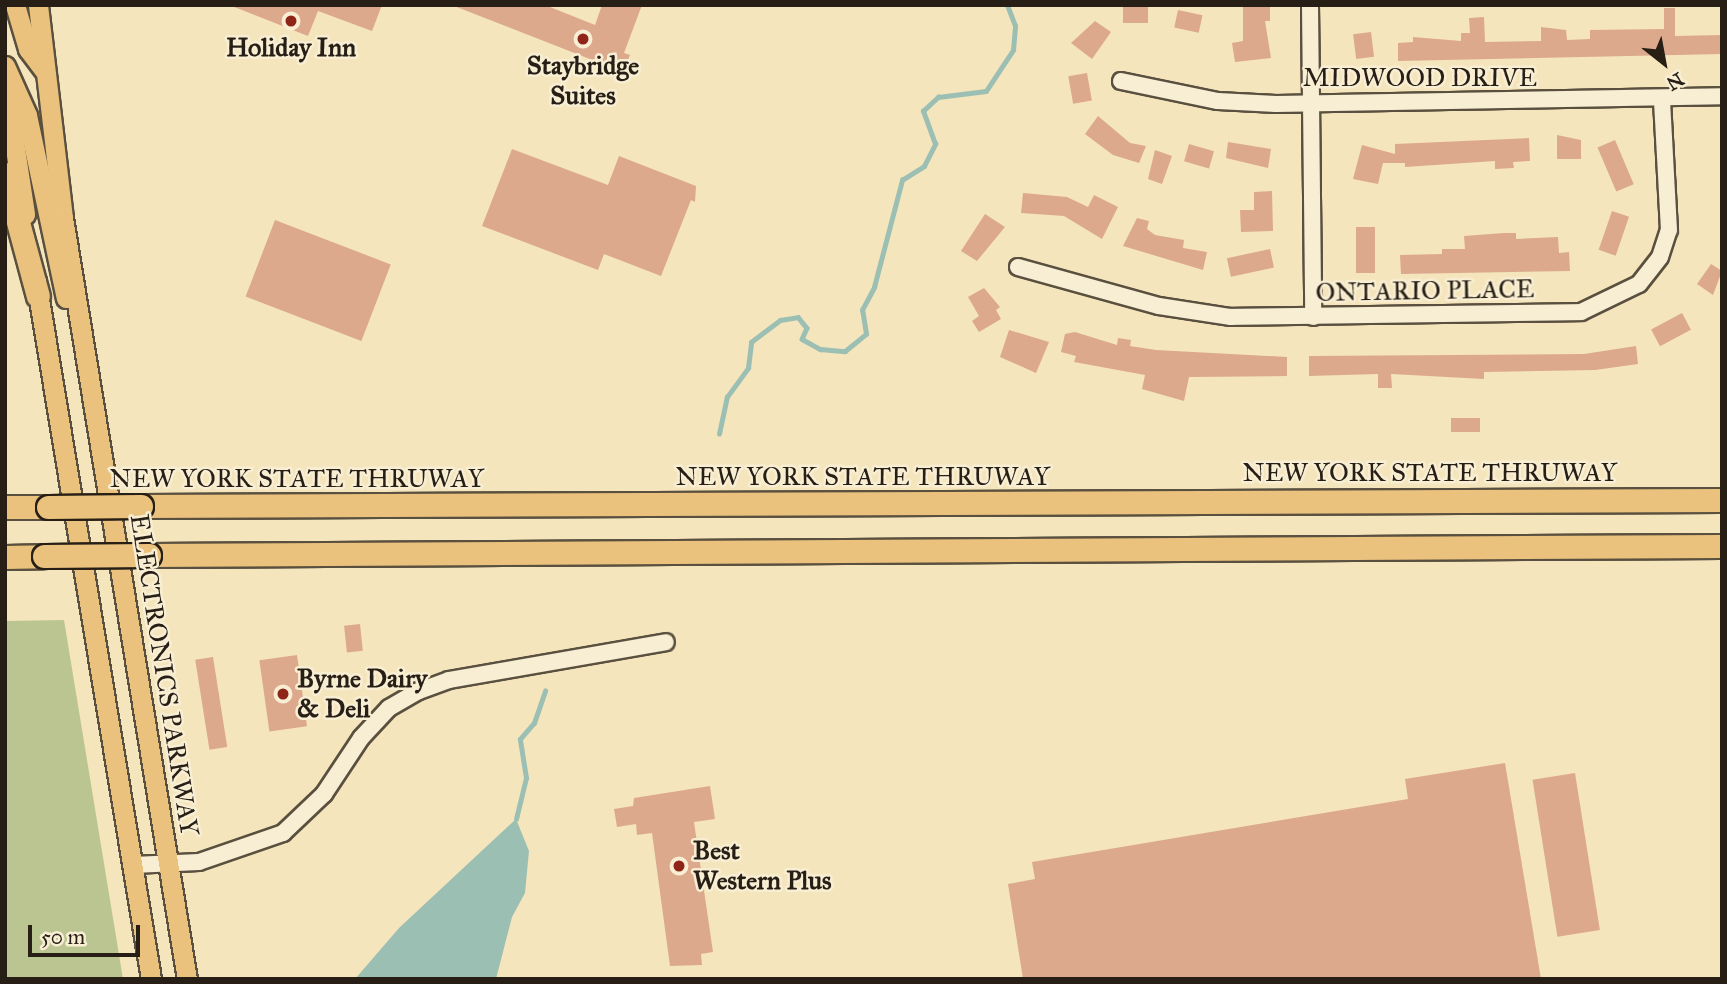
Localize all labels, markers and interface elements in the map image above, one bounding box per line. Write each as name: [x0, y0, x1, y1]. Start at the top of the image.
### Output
marker: Holiday Inn: [283, 13, 299, 29]
north arrow: [1629, 28, 1699, 98]
marker: Staybridge Suites: [575, 31, 591, 47]
place label: Holiday Inn: [226, 32, 356, 64]
place label: Staybridge Suites: [527, 50, 639, 112]
street label: MIDWOOD DRIVE: [1303, 62, 1537, 94]
text: N: [1662, 67, 1688, 95]
street label: ONTARIO PLACE: [1315, 273, 1535, 309]
street label: NEW YORK STATE THRUWAY: [1243, 457, 1617, 489]
street label: NEW YORK STATE THRUWAY: [676, 461, 1050, 493]
street label: NEW YORK STATE THRUWAY: [110, 463, 484, 495]
street label: ELECTRONICS PARKWAY: [123, 512, 205, 838]
place label: Byrne Dairy & Deli: [297, 663, 427, 724]
marker: Byrne Dairy & Deli: [275, 686, 291, 702]
place label: Best Western Plus: [693, 835, 831, 896]
marker: Best Western Plus: [671, 858, 687, 874]
scale bar: [32, 911, 144, 955]
text: 50 m: [41, 924, 85, 950]

